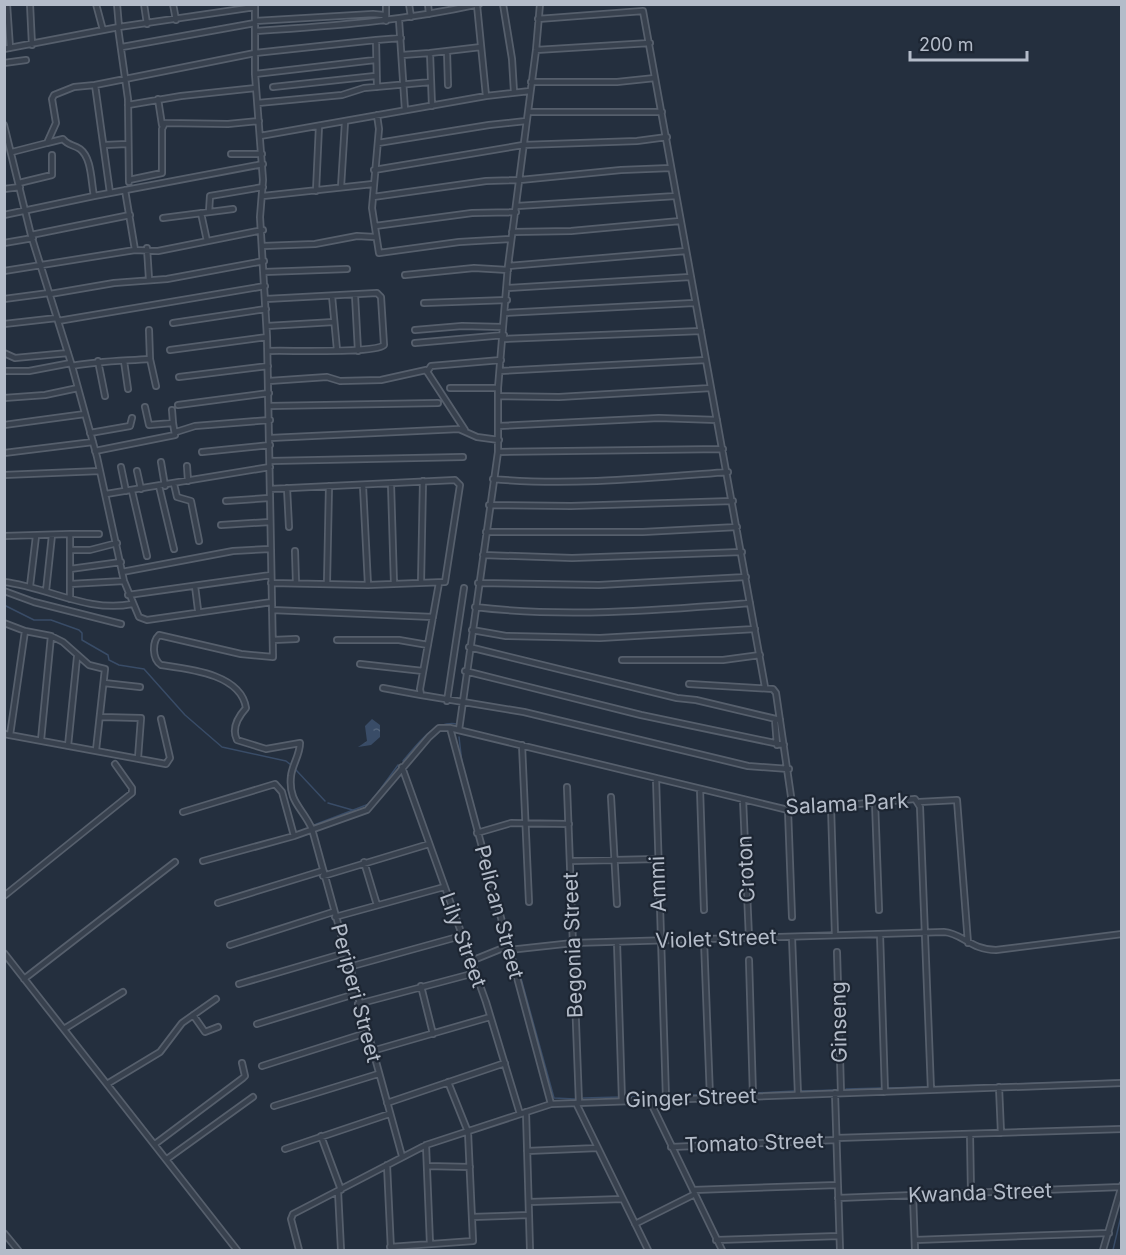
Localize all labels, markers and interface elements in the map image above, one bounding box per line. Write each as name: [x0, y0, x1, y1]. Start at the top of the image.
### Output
scale bar: [910, 24, 1027, 62]
text: 200 m: [919, 34, 974, 55]
street label: Salama Park: [785, 788, 910, 819]
street label: Croton: [731, 835, 760, 903]
street label: Pelican Street: [470, 842, 529, 982]
street label: Ammi: [644, 855, 671, 913]
street label: Begonia Street: [557, 872, 588, 1018]
street label: Lily Street: [435, 889, 492, 991]
street label: Periperi Street: [326, 921, 387, 1065]
street label: Violet Street: [655, 924, 777, 953]
street label: Ginseng: [825, 981, 852, 1063]
street label: Ginger Street: [625, 1083, 757, 1112]
street label: Tomato Street: [684, 1128, 824, 1157]
street label: Kwanda Street: [908, 1177, 1053, 1208]

